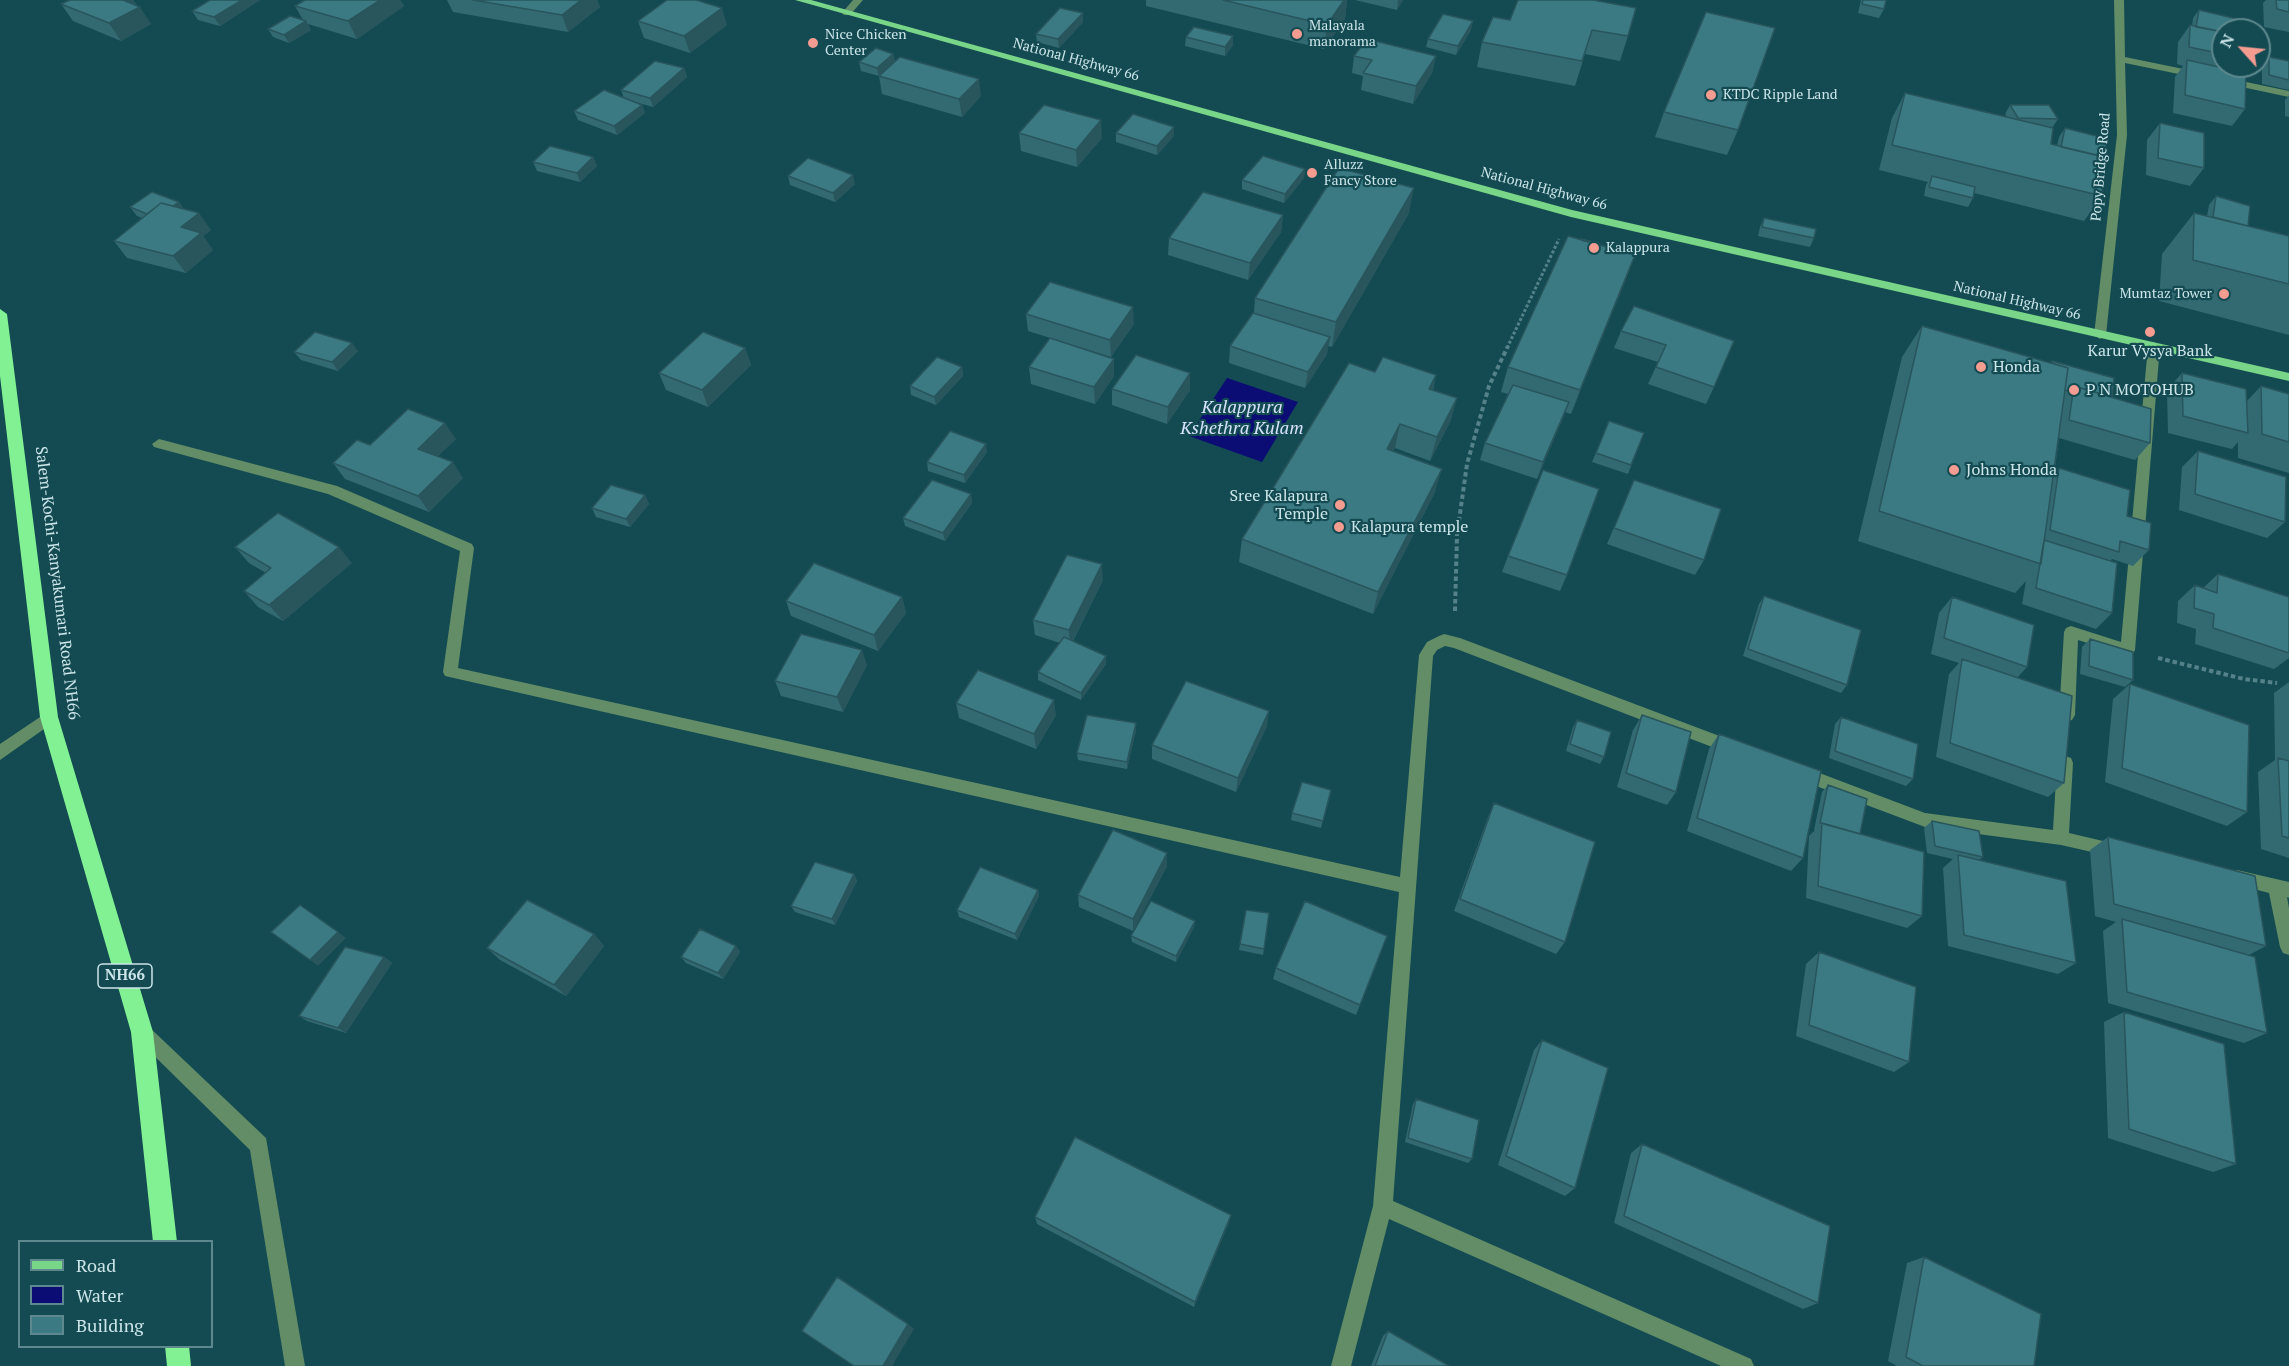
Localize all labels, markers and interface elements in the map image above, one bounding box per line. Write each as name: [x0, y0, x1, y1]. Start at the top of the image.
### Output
place label: Malayala manorama: [1309, 18, 1376, 50]
north arrow: [2211, 18, 2271, 78]
place label: Nice Chicken Center: [825, 27, 907, 60]
marker: Malayala manorama: [1290, 27, 1304, 41]
text: N: [2214, 30, 2239, 51]
street label: National Highway 66: [1011, 35, 1141, 85]
marker: Nice Chicken Center: [806, 36, 820, 50]
place label: KTDC Ripple Land: [1723, 87, 1838, 103]
marker: KTDC Ripple Land: [1704, 88, 1718, 102]
street label: Popy Bridge Road: [2088, 112, 2114, 222]
place label: Alluzz Fancy Store: [1324, 157, 1397, 190]
street label: National Highway 66: [1479, 164, 1609, 214]
marker: Alluzz Fancy Store: [1305, 166, 1319, 180]
place label: Kalappura: [1606, 240, 1670, 256]
marker: Kalappura: [1587, 241, 1601, 255]
street label: National Highway 66: [1952, 278, 2082, 324]
place label: Mumtaz Tower: [2119, 286, 2212, 302]
marker: Mumtaz Tower: [2217, 287, 2231, 301]
marker: Karur Vysya Bank: [2143, 325, 2157, 339]
place label: Karur Vysya Bank: [2088, 341, 2212, 361]
place label: Honda: [1993, 357, 2040, 377]
marker: Honda: [1974, 360, 1988, 374]
place label: P N MOTOHUB: [2086, 380, 2194, 400]
marker: P N MOTOHUB: [2067, 383, 2081, 397]
water label: Kalappura Kshethra Kulam: [1180, 397, 1304, 440]
street label: Salem-Kochi-Kanyakumari Road NH66: [31, 445, 83, 721]
place label: Johns Honda: [1966, 460, 2057, 480]
marker: Johns Honda: [1947, 463, 1961, 477]
place label: Sree Kalapura Temple: [1230, 486, 1328, 524]
marker: Sree Kalapura Temple: [1333, 498, 1347, 512]
place label: Kalapura temple: [1351, 517, 1468, 537]
marker: Kalapura temple: [1332, 520, 1346, 534]
road number: NH66: [98, 964, 152, 988]
legend: [18, 1240, 213, 1348]
text: Road: [76, 1253, 116, 1277]
text: Water: [76, 1283, 123, 1307]
text: Building: [76, 1313, 144, 1337]

